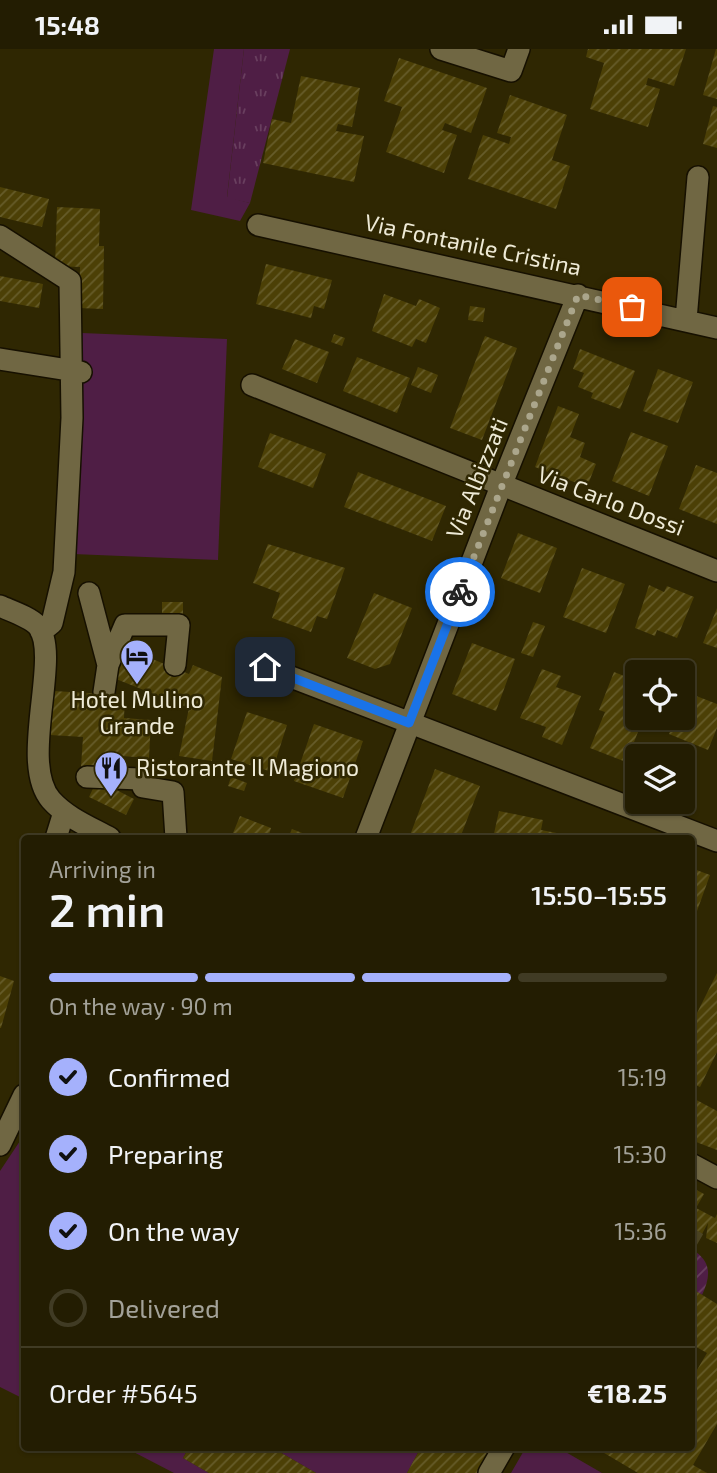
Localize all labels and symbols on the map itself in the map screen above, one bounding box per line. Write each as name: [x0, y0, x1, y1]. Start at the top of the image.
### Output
street label: Via Fontanile Cristina: [362, 207, 584, 281]
pin: [602, 277, 662, 337]
street label: Via Albizzati: [439, 413, 513, 542]
street label: Via Carlo Dossi: [534, 459, 689, 541]
courier: [425, 557, 495, 627]
hotel icon: Hotel Mulino Grande: [118, 637, 156, 686]
pin: [235, 637, 295, 697]
place label: Hotel Mulino Grande: [70, 685, 204, 739]
restaurant icon: Ristorante Il Magiono: [92, 749, 130, 798]
place label: Ristorante Il Magiono: [136, 753, 359, 781]

